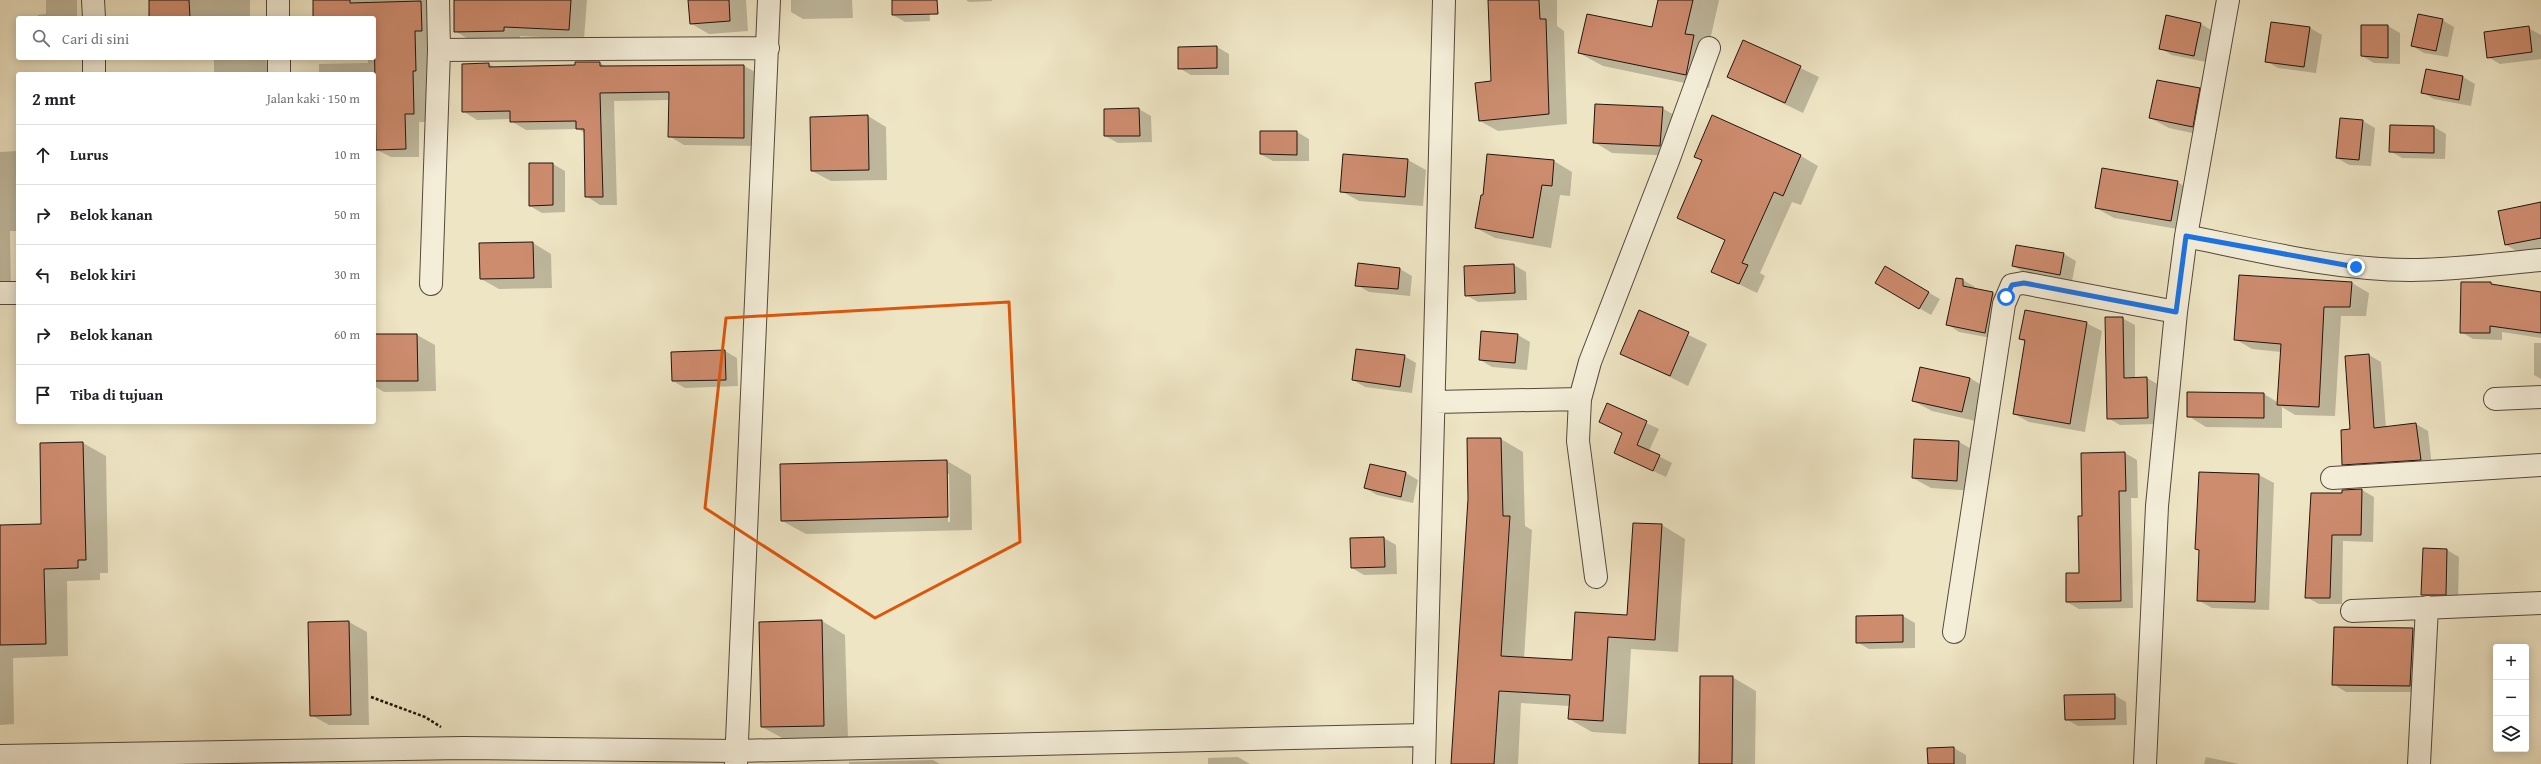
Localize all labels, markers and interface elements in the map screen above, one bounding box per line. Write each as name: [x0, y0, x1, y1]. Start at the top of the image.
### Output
search box: [16, 16, 376, 60]
icon: search: [30, 27, 52, 49]
text: Cari di sini: [62, 28, 129, 49]
text: 2 mnt: [32, 86, 76, 111]
text: Jalan kaki · 150 m: [267, 89, 360, 108]
icon: ahead: [32, 144, 54, 166]
text: Lurus: [70, 144, 108, 165]
text: 10 m: [334, 145, 360, 164]
icon: right: [32, 204, 54, 226]
text: Belok kanan: [70, 204, 153, 225]
text: 50 m: [334, 205, 360, 224]
route end: [2347, 258, 2365, 276]
icon: left: [32, 264, 54, 286]
text: Belok kiri: [70, 264, 136, 285]
text: 30 m: [334, 265, 360, 284]
route start: [1997, 288, 2015, 306]
icon: right: [32, 324, 54, 346]
text: Belok kanan: [70, 324, 153, 345]
text: 60 m: [334, 325, 360, 344]
icon: arrive: [32, 384, 54, 406]
text: Tiba di tujuan: [70, 384, 163, 405]
map controls: [2493, 644, 2529, 752]
button: +: [2493, 644, 2529, 680]
button: −: [2493, 680, 2529, 716]
button: layers: [2493, 716, 2529, 752]

